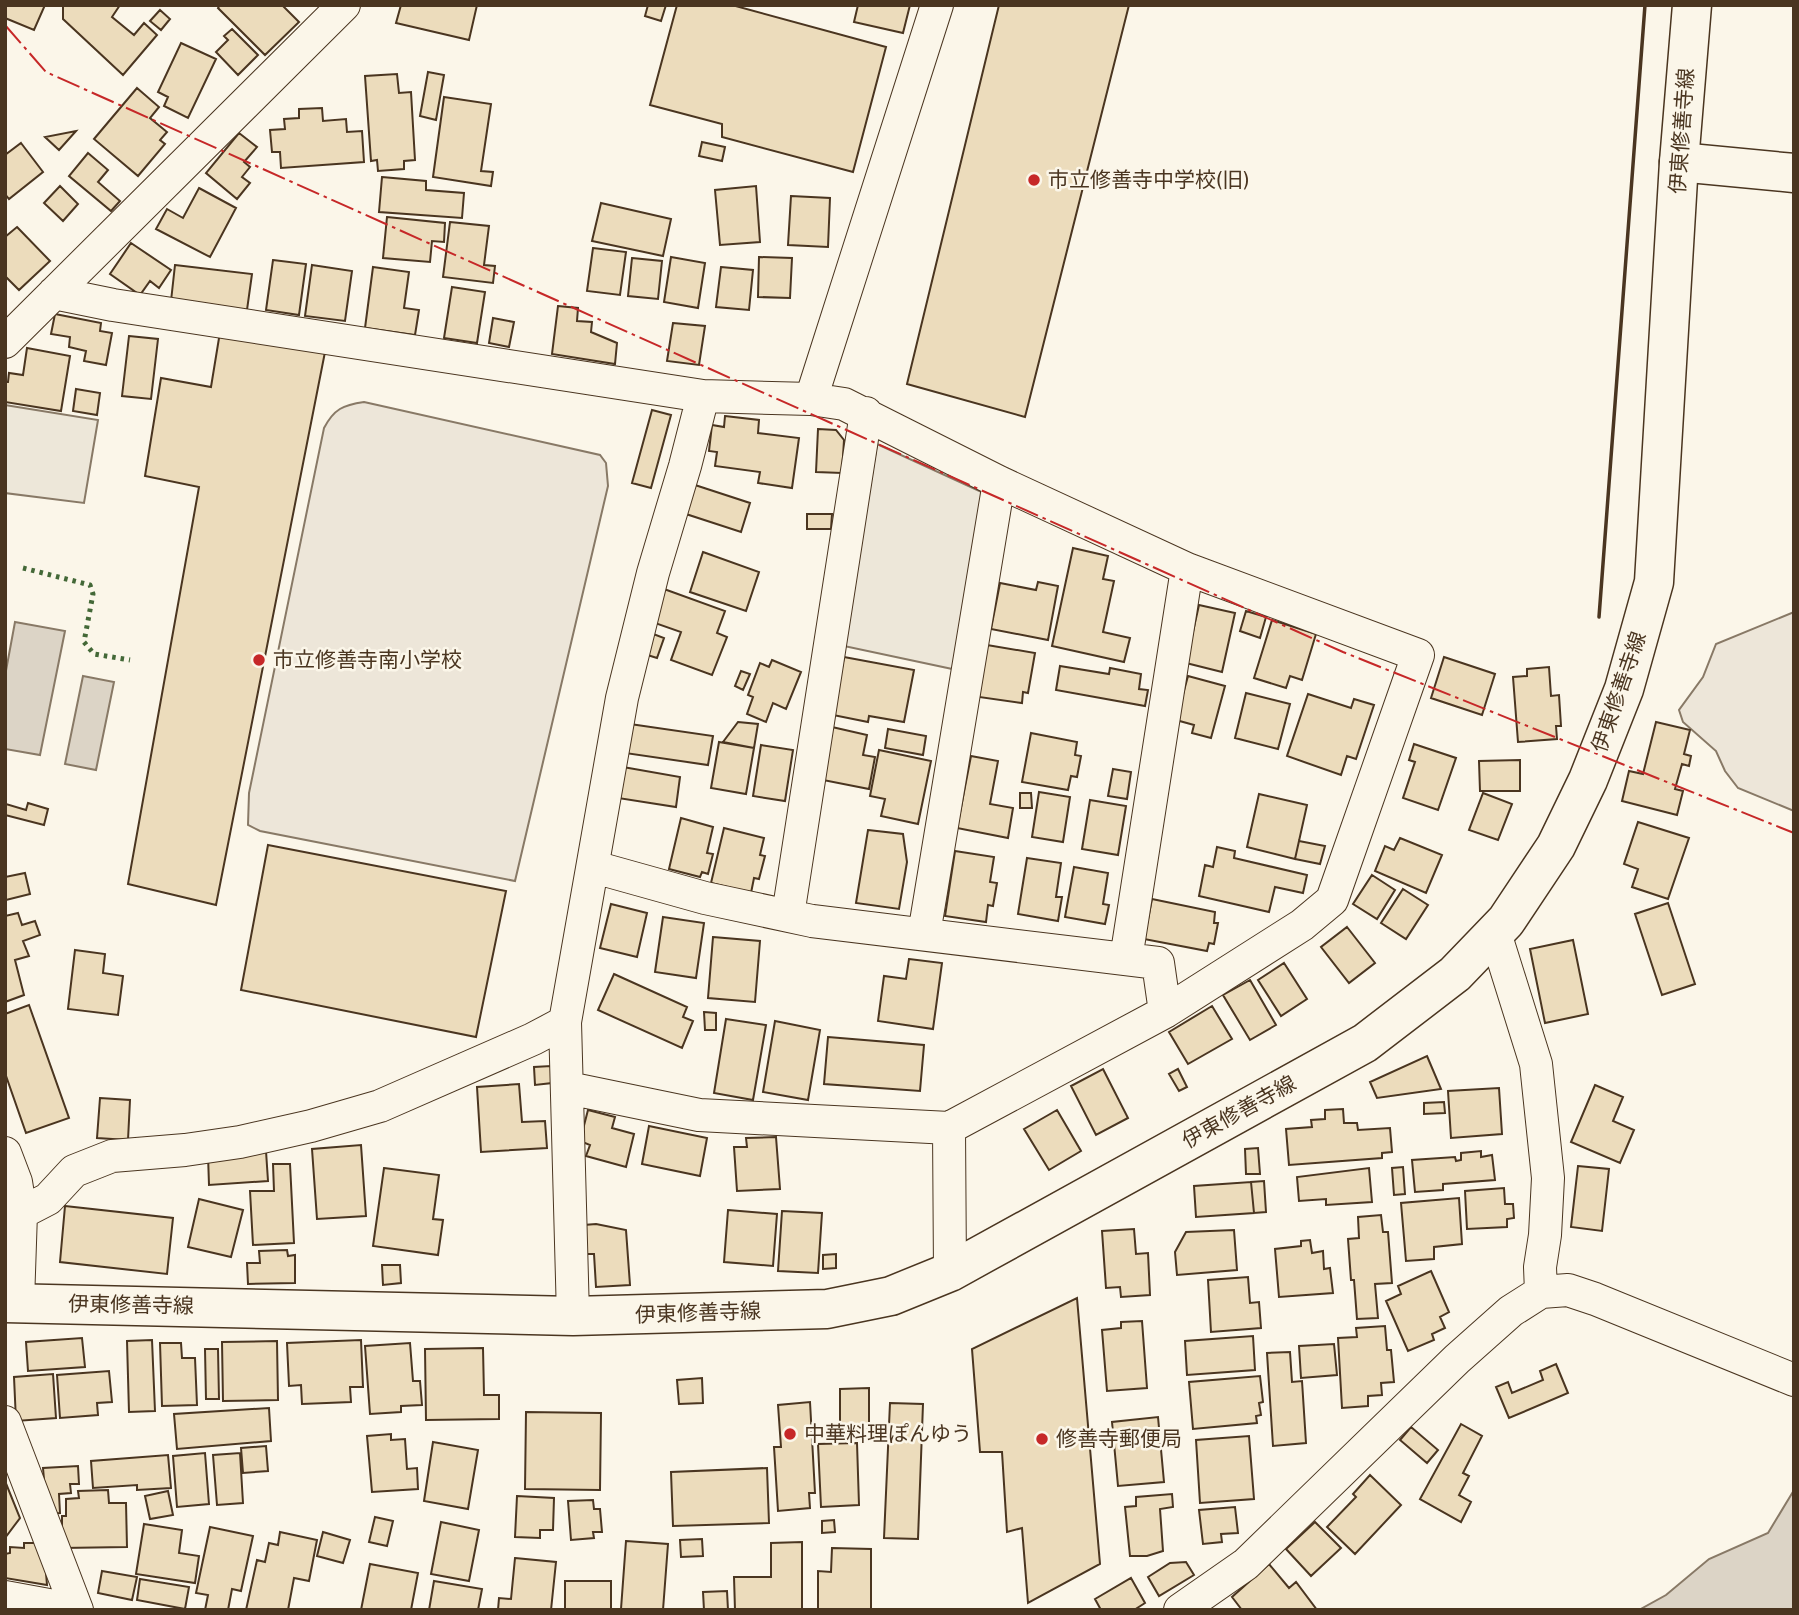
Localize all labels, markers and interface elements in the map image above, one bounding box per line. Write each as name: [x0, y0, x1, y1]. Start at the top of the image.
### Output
street label: 伊東修善寺線: [1665, 67, 1698, 195]
place label: 市立修善寺中学校(旧): [1048, 167, 1250, 192]
marker: 市立修善寺中学校(旧): [1026, 172, 1042, 188]
street label: 伊東修善寺線: [1586, 628, 1651, 755]
place label: 市立修善寺南小学校: [273, 647, 462, 672]
marker: 市立修善寺南小学校: [251, 652, 267, 668]
street label: 伊東修善寺線: [1178, 1070, 1300, 1153]
street label: 伊東修善寺線: [68, 1291, 194, 1318]
street label: 伊東修善寺線: [635, 1298, 761, 1327]
place label: 中華料理ぽんゆう: [804, 1421, 972, 1446]
marker: 中華料理ぽんゆう: [782, 1426, 798, 1442]
place label: 修善寺郵便局: [1056, 1426, 1182, 1451]
marker: 修善寺郵便局: [1034, 1431, 1050, 1447]

